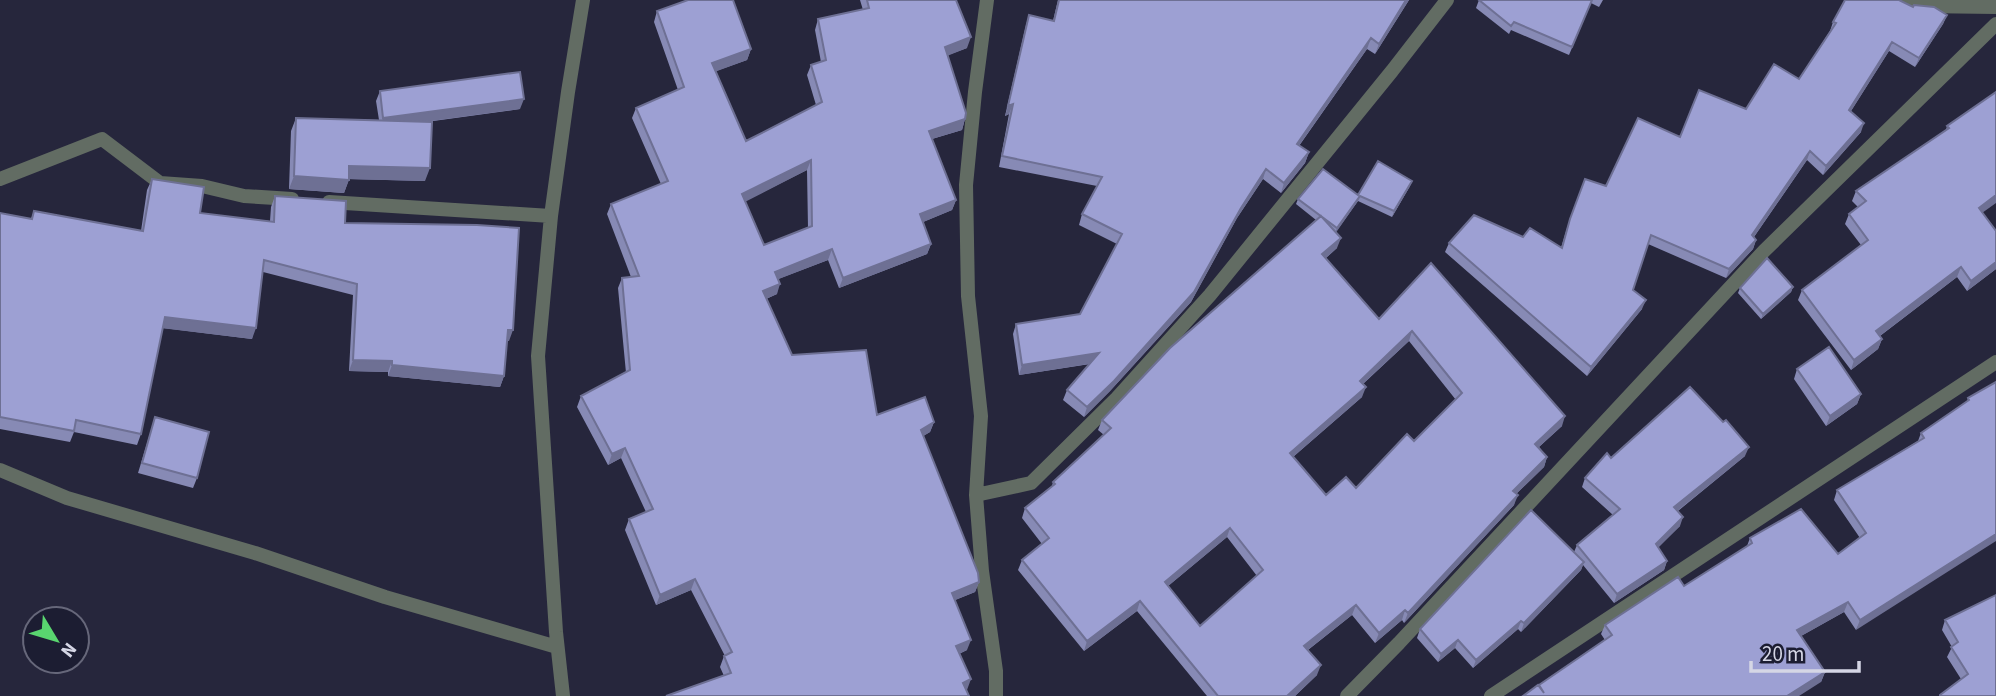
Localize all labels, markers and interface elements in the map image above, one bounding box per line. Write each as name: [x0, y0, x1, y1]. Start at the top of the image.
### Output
north arrow: [21, 605, 91, 675]
scale bar: [1751, 630, 1860, 674]
text: N: [54, 636, 83, 663]
text: 20 m: [1762, 639, 1804, 669]

